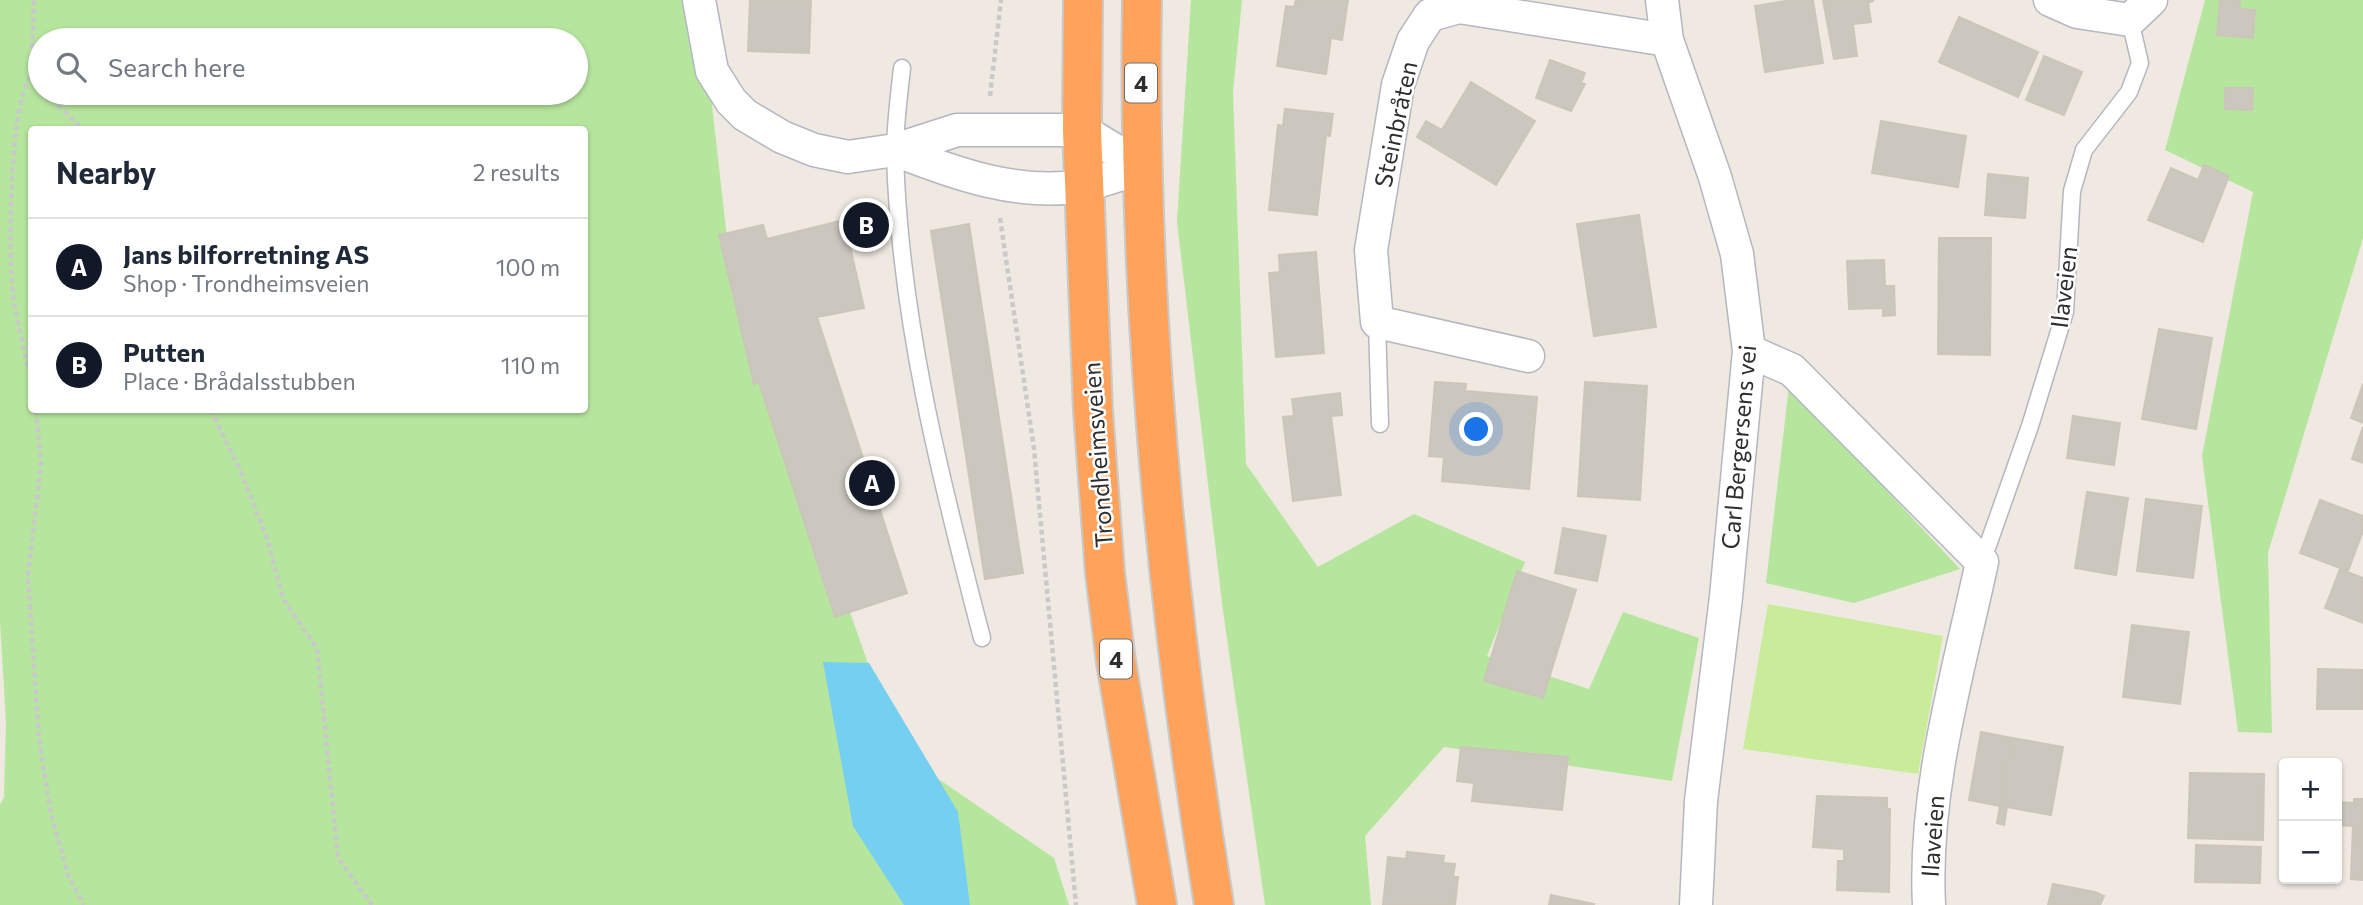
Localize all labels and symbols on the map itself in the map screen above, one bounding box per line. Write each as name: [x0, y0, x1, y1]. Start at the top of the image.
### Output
street label: Steinbråten: [1367, 58, 1423, 190]
road number: 4: [1125, 64, 1157, 102]
pin: B: [843, 199, 889, 251]
street label: Ilaveien: [2044, 244, 2082, 330]
street label: Carl Bergersens vei: [1715, 344, 1761, 550]
street label: Trondheimsveien: [1076, 361, 1118, 549]
your location: [1459, 412, 1493, 446]
pin: A: [849, 457, 895, 509]
road number: 4: [1100, 639, 1132, 678]
street label: Ilaveien: [1915, 794, 1949, 878]

